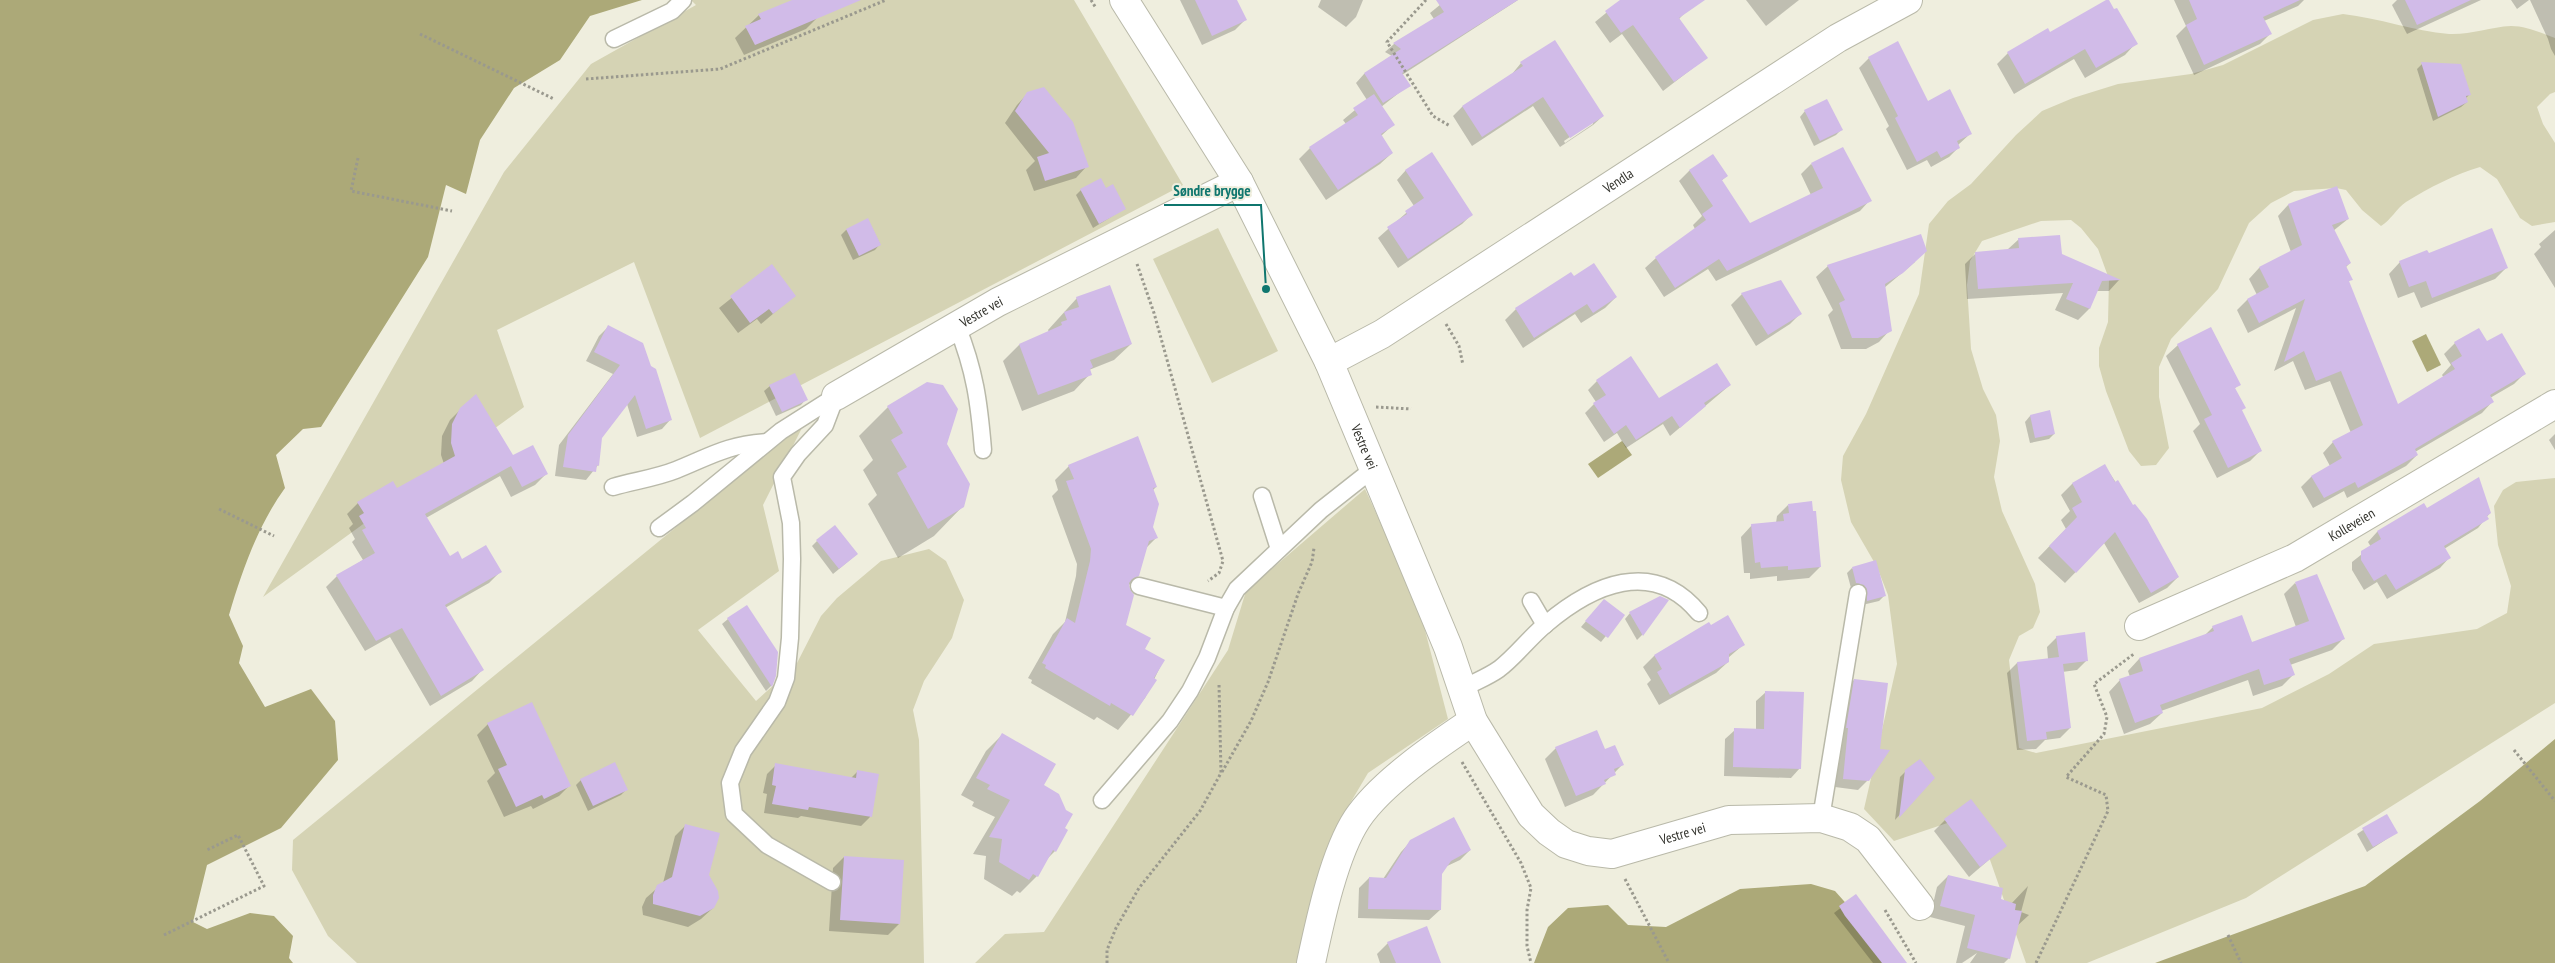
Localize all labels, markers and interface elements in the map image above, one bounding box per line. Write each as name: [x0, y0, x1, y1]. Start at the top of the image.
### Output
street label: Vendla: [1599, 164, 1637, 198]
callout: Søndre brygge: [1164, 175, 1261, 205]
text: Søndre brygge: [1173, 181, 1251, 200]
street label: Vestre vei: [956, 292, 1006, 332]
street label: Vestre vei: [1347, 421, 1382, 472]
street label: Kolleveien: [2325, 504, 2378, 545]
street label: Vestre vei: [1657, 818, 1708, 849]

